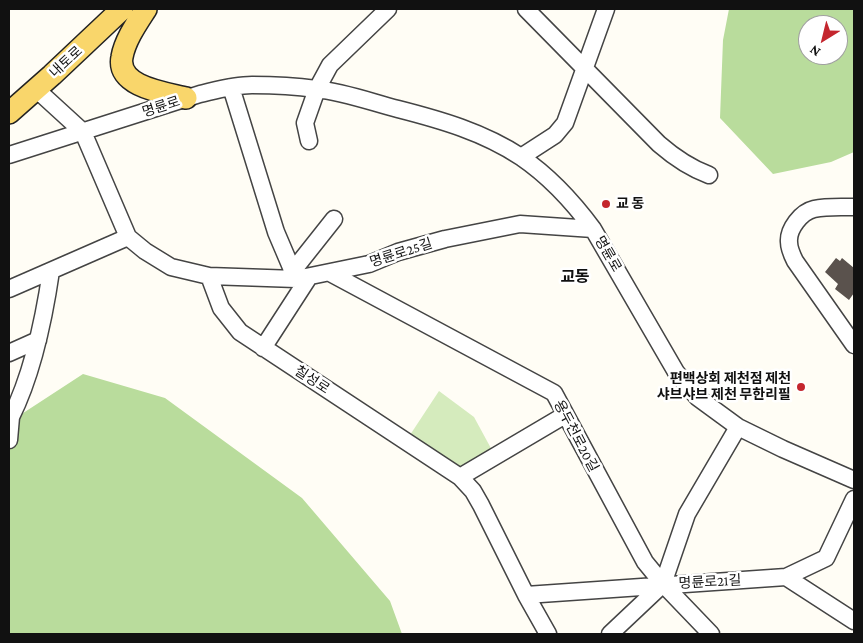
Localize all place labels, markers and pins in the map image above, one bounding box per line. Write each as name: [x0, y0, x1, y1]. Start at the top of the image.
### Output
place label: 교 동: [616, 196, 644, 212]
marker: 교 동: [600, 198, 612, 210]
place label: 편백상회 제천점 제천 샤브샤브 제천 무한리필: [657, 371, 791, 404]
marker: 편백상회 제천점 제천 샤브샤브 제천 무한리필: [795, 381, 807, 393]

